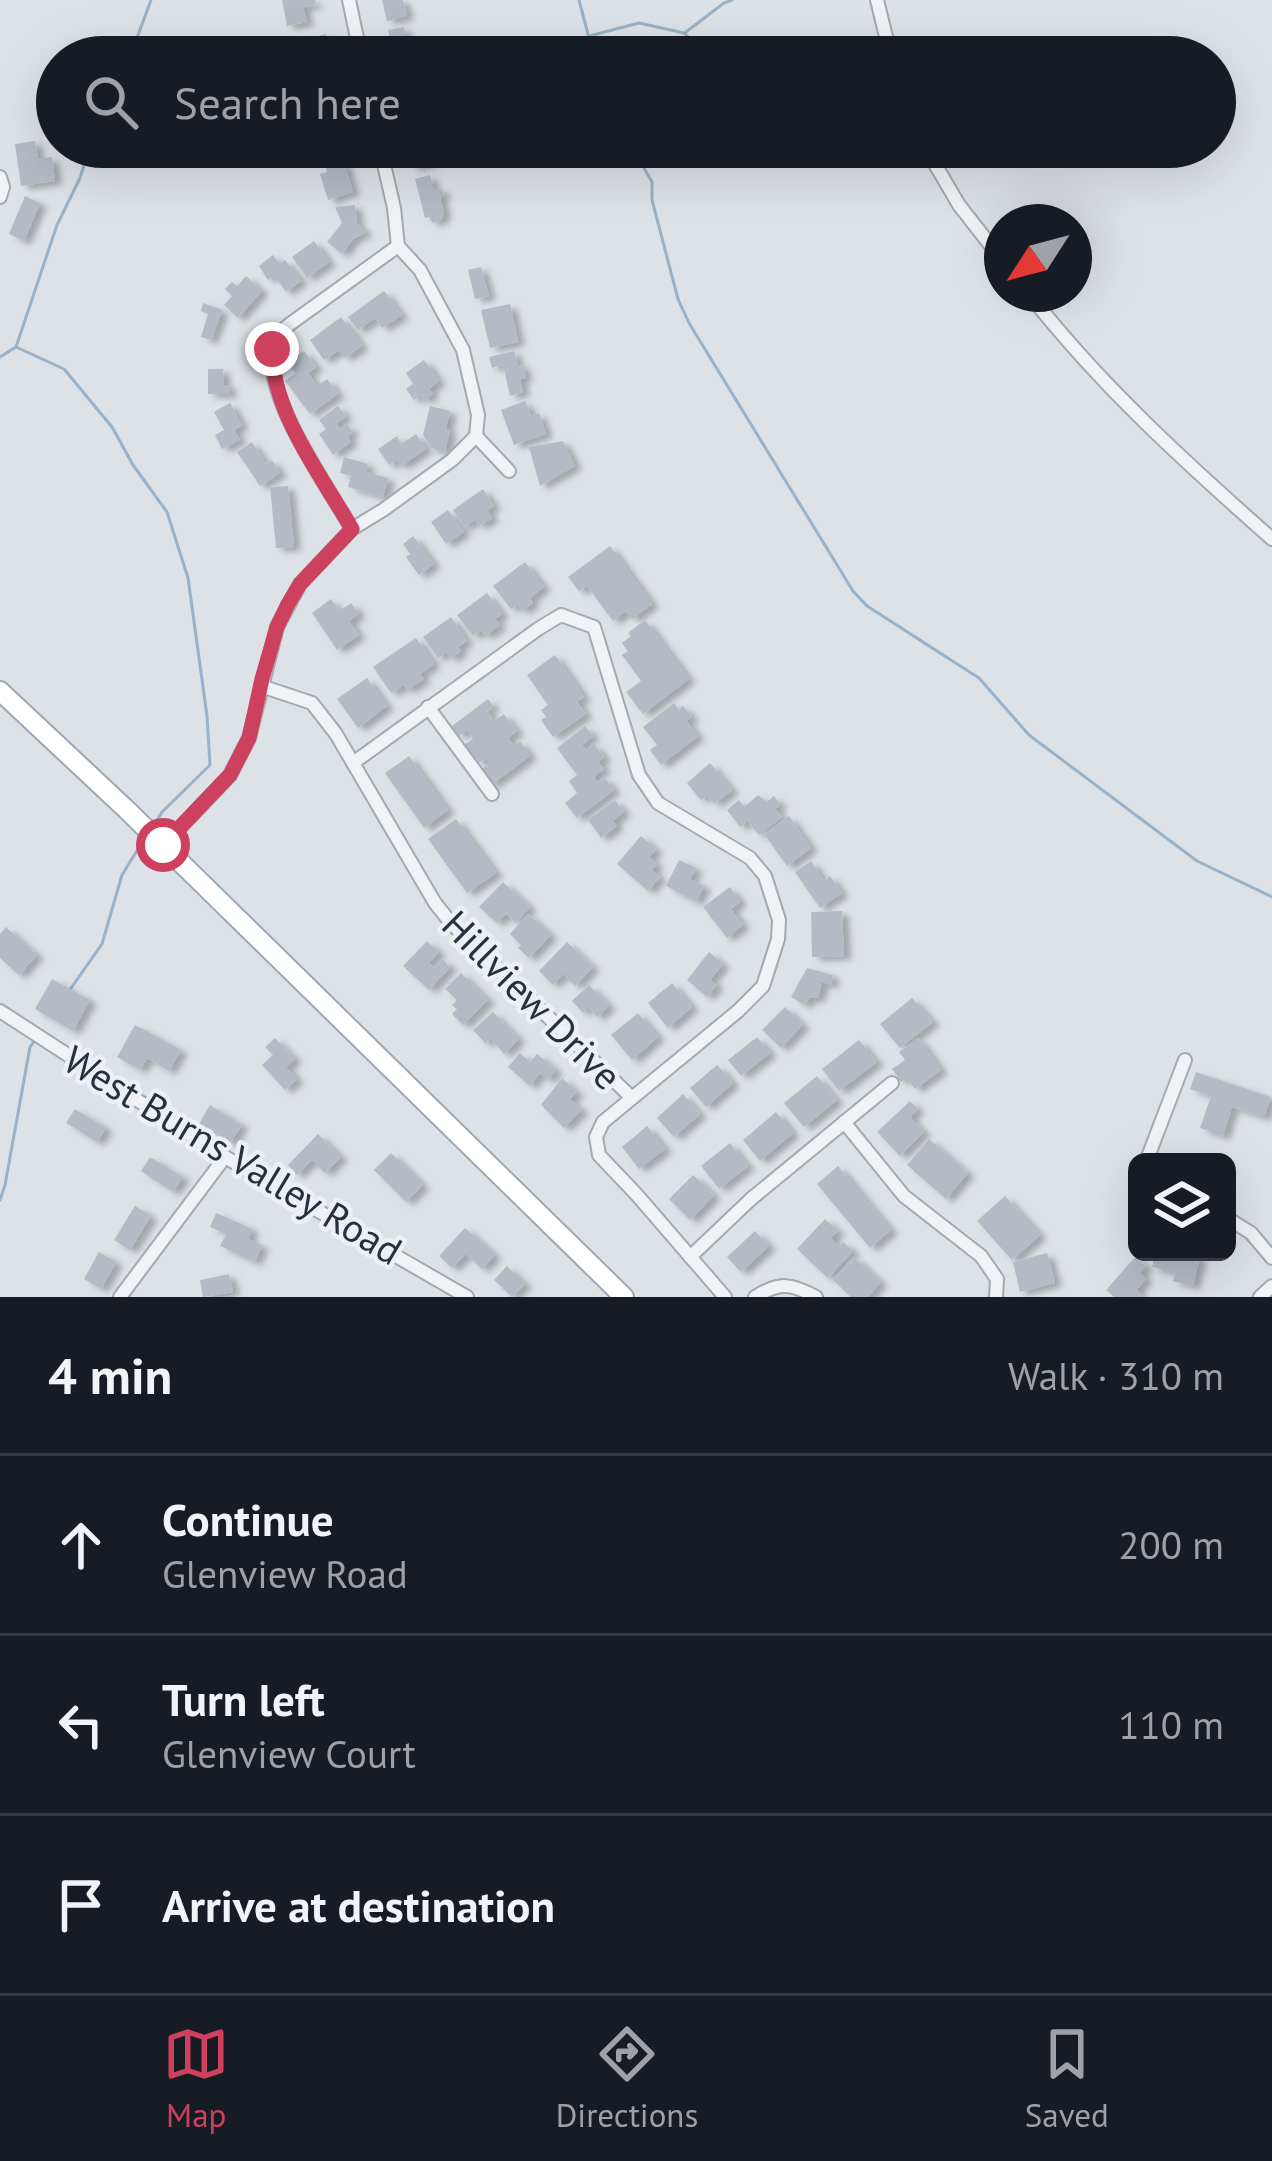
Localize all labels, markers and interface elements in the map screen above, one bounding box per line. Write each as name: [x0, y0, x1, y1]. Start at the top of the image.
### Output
search box: [36, 36, 1236, 168]
icon: search: [78, 69, 144, 135]
text: Search here: [174, 73, 401, 131]
north arrow: [984, 204, 1092, 312]
route end: [245, 322, 299, 376]
route start: [136, 818, 190, 872]
street label: Hillview Drive: [432, 899, 633, 1100]
street label: West Burns Valley Road: [55, 1033, 412, 1276]
map controls: [1128, 1153, 1236, 1261]
button: layers: [1128, 1153, 1236, 1261]
text: 4 min: [48, 1342, 172, 1408]
text: Walk · 310 m: [1008, 1350, 1224, 1401]
text: Continue: [162, 1490, 334, 1548]
icon: ahead: [48, 1512, 114, 1578]
text: 200 m: [1118, 1519, 1224, 1570]
text: Glenview Road: [162, 1548, 408, 1599]
text: Turn left: [162, 1670, 325, 1728]
icon: left: [48, 1692, 114, 1758]
text: 110 m: [1118, 1699, 1224, 1750]
text: Glenview Court: [162, 1728, 416, 1779]
icon: arrive: [48, 1872, 114, 1938]
text: Arrive at destination: [162, 1876, 555, 1934]
tab: Map: [163, 2021, 229, 2136]
tab: Directions: [556, 2021, 698, 2136]
tab: Saved: [1025, 2021, 1109, 2136]

